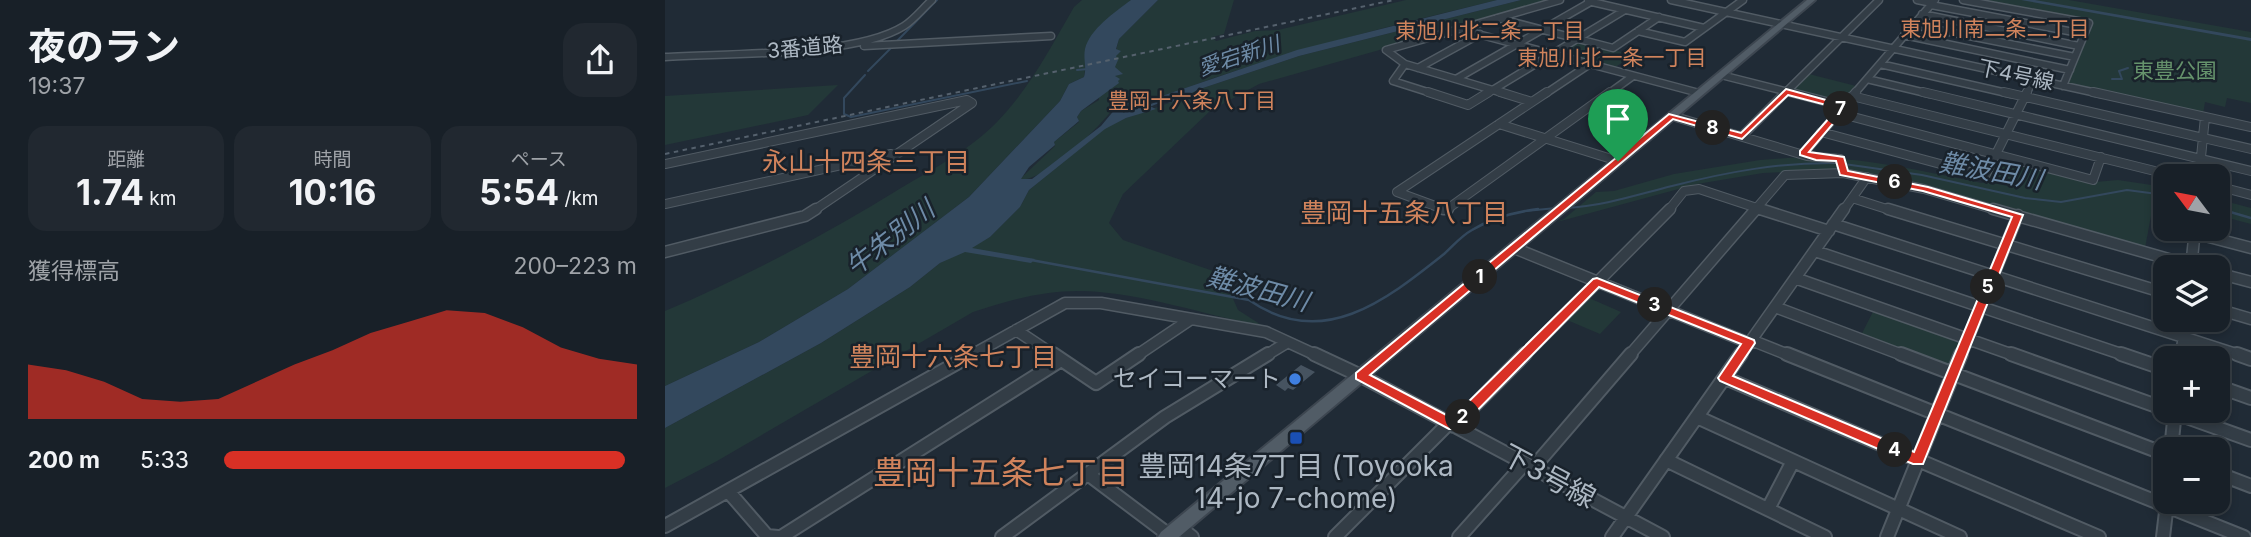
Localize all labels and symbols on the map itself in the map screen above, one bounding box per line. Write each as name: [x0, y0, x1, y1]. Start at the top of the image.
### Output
district label: 東旭川南二条二丁目: [1901, 16, 2090, 41]
district label: 東旭川北二条一丁目: [1396, 18, 1585, 43]
water label: 愛宕新川: [1195, 30, 1285, 80]
street label: 3番道路: [766, 32, 844, 63]
district label: 東旭川北一条一丁目: [1518, 45, 1707, 70]
street label: 下4号線: [1976, 54, 2056, 95]
park label: 東豊公園: [2133, 58, 2217, 83]
district label: 豊岡十六条八丁目: [1108, 88, 1276, 113]
pin: [1588, 89, 1648, 161]
pin: 7: [1823, 92, 1859, 126]
pin: 8: [1695, 110, 1731, 146]
district label: 永山十四条三丁目: [762, 146, 970, 177]
water label: 難波田川: [1937, 146, 2048, 195]
pin: 6: [1877, 164, 1913, 200]
north arrow: [2153, 164, 2229, 242]
water label: 牛朱別川: [839, 192, 943, 282]
district label: 豊岡十五条八丁目: [1300, 197, 1508, 228]
water label: 難波田川: [1204, 260, 1315, 318]
pin: 1: [1463, 260, 1497, 294]
pin: 5: [1971, 270, 2005, 304]
pin: 3: [1637, 288, 1672, 322]
district label: 豊岡十六条七丁目: [849, 341, 1057, 372]
place label: セイコーマート: [1113, 364, 1281, 393]
marker: セイコーマート: [1287, 371, 1303, 387]
pin: 2: [1445, 400, 1481, 434]
marker: 豊岡14条7丁目 (Toyooka 14-jo 7-chome): [1288, 430, 1304, 446]
pin: 4: [1877, 433, 1913, 468]
street label: 下3号線: [1496, 437, 1602, 515]
place label: 豊岡14条7丁目 (Toyooka 14-jo 7-chome): [1138, 449, 1454, 515]
district label: 豊岡十五条七丁目: [873, 453, 1129, 492]

